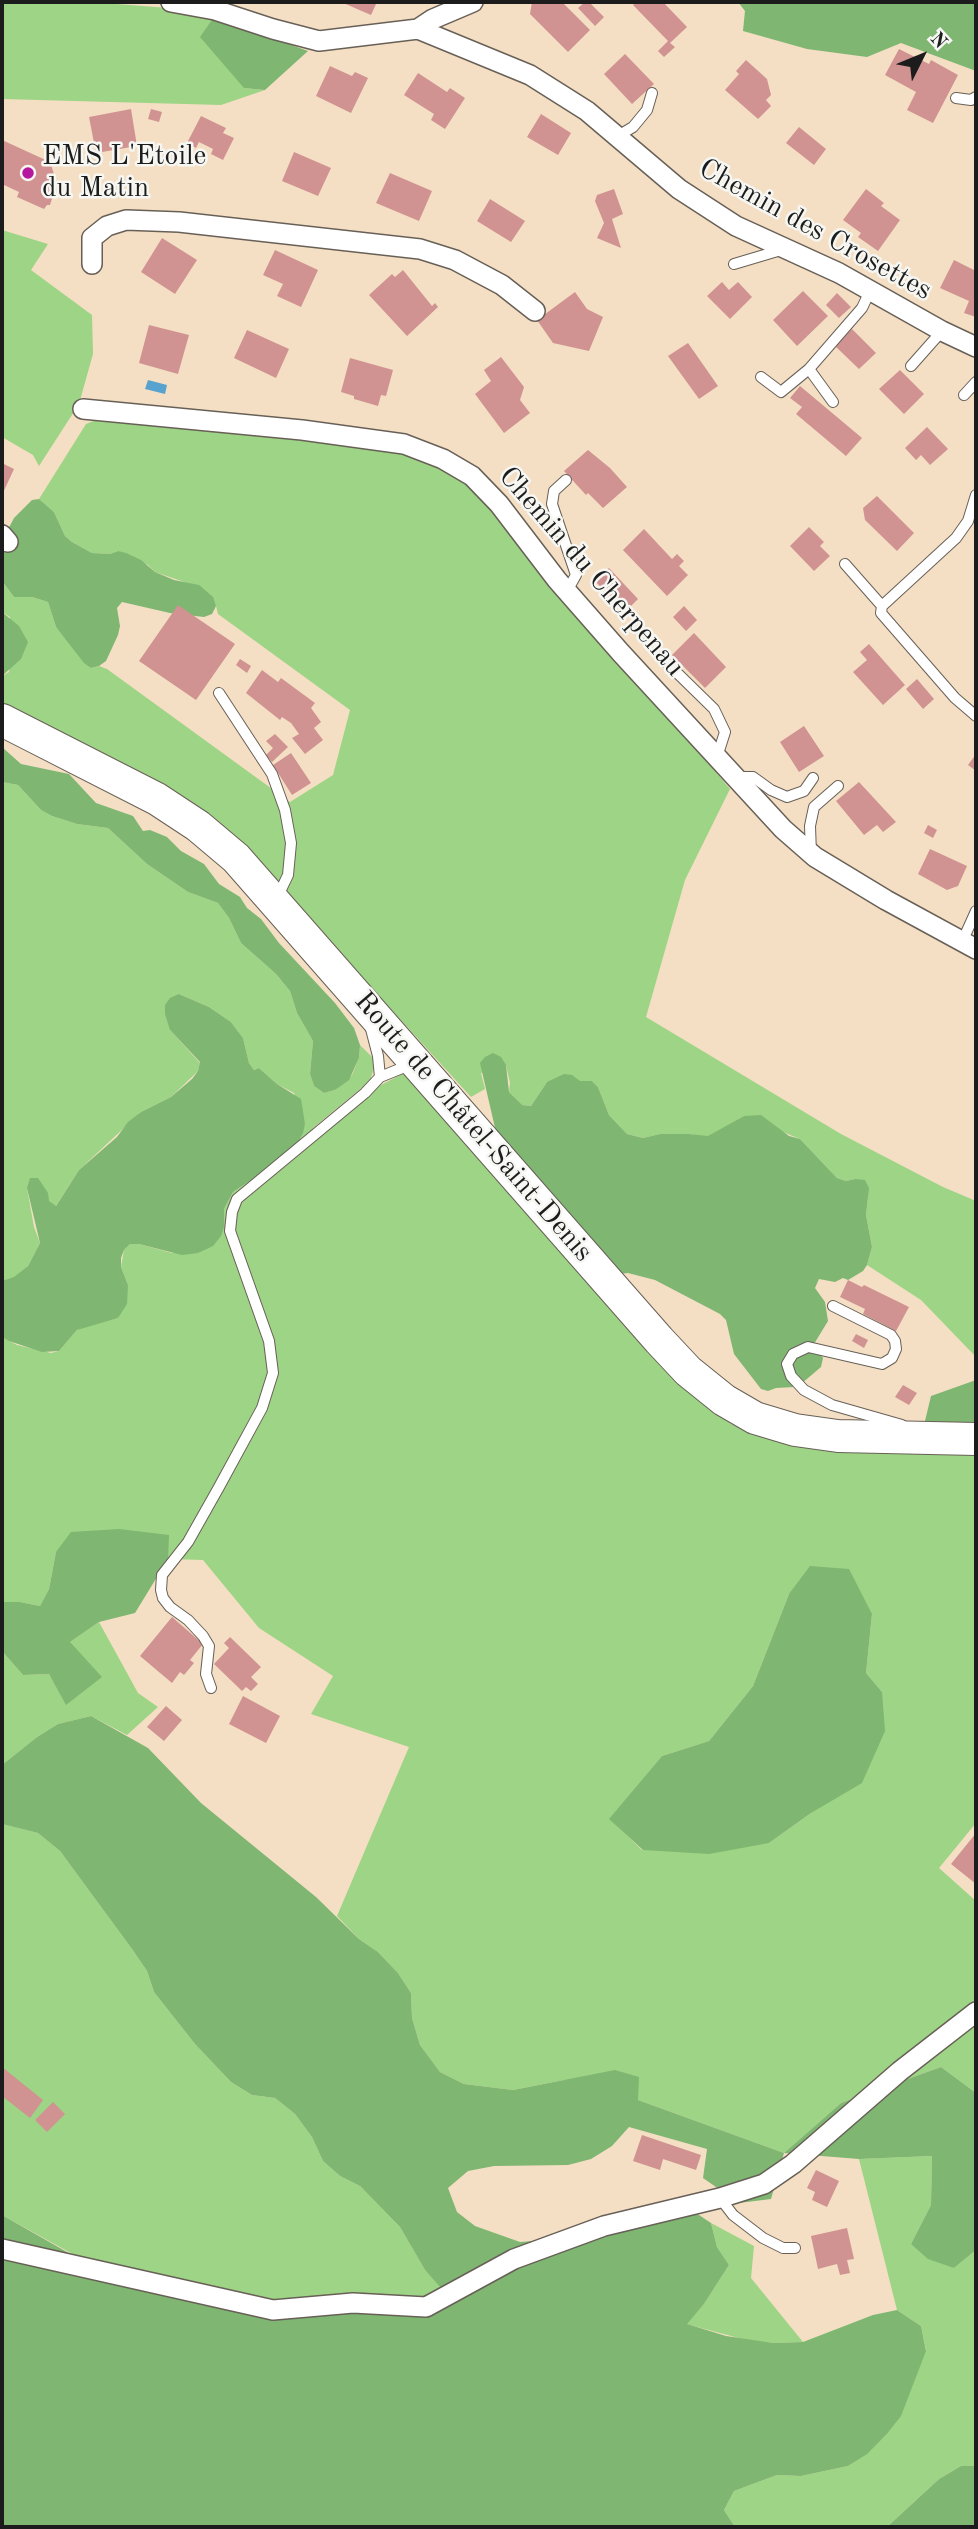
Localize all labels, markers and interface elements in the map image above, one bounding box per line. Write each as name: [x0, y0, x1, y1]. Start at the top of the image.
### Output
north arrow: [887, 21, 957, 91]
text: N: [926, 30, 950, 53]
place label: EMS L'Etoile du Matin: [42, 140, 206, 206]
street label: Chemin des Crosettes: [693, 152, 937, 308]
marker: EMS L'Etoile du Matin: [20, 165, 36, 181]
street label: Chemin du Cherpenau: [491, 460, 691, 684]
street label: Route de Châtel-Saint-Denis: [347, 985, 599, 1269]

